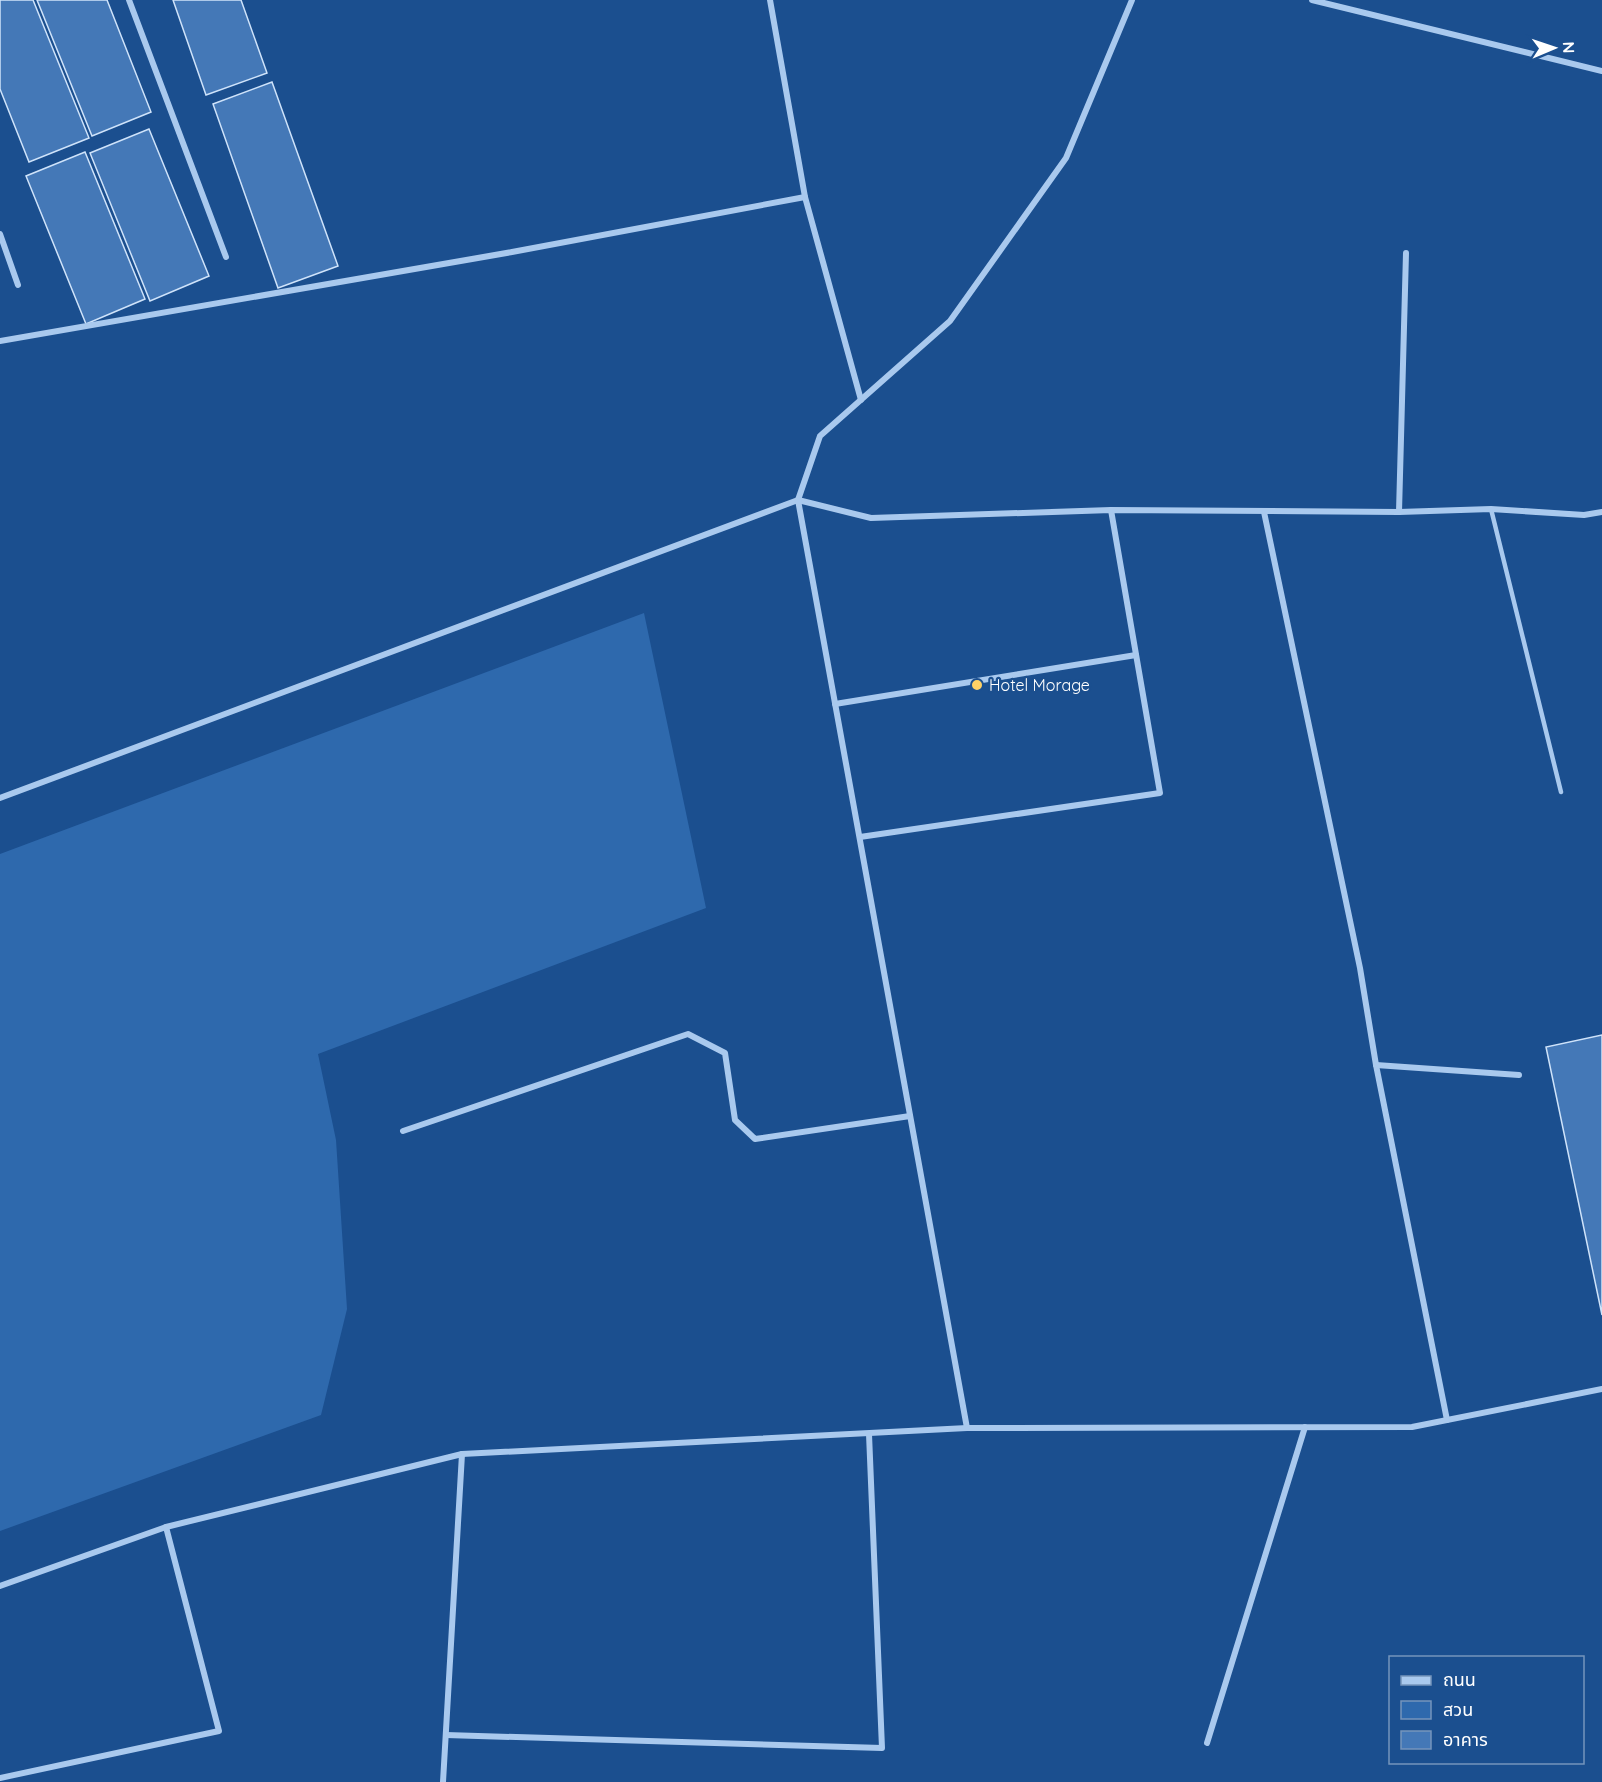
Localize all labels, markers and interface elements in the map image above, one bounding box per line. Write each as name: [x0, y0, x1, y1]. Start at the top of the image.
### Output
north arrow: [1524, 18, 1584, 78]
text: N: [1559, 41, 1579, 54]
place label: Hotel Morage: [989, 675, 1090, 695]
marker: Hotel Morage: [970, 678, 984, 692]
legend: [1389, 1656, 1584, 1764]
text: ถนน: [1443, 1668, 1476, 1691]
text: สวน: [1443, 1698, 1473, 1721]
text: อาคาร: [1443, 1728, 1488, 1751]

